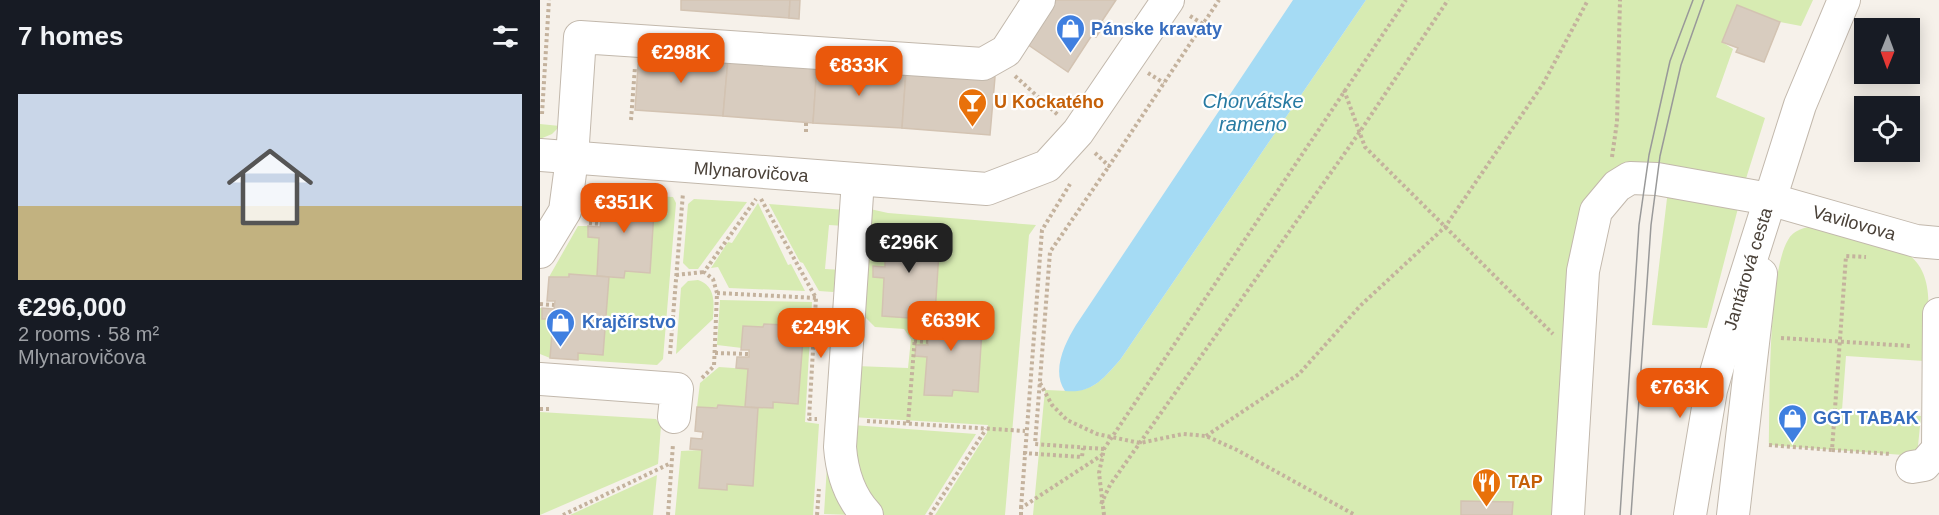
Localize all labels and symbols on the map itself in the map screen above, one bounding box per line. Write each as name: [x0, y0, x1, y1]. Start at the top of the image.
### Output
shop icon: Pánske kravaty: [1054, 13, 1086, 55]
north arrow: [1854, 18, 1920, 84]
place label: Pánske kravaty: [1091, 19, 1222, 39]
pin: €298K: [639, 33, 723, 84]
pin: €833K: [817, 46, 901, 97]
bar icon: U Kockatého: [957, 86, 989, 128]
water label: Chorvátske rameno: [1202, 90, 1304, 135]
place label: U Kockatého: [994, 92, 1104, 112]
street label: Mlynarovičova: [693, 158, 810, 186]
pin: €351K: [582, 183, 666, 234]
street label: Vavilovova: [1810, 202, 1899, 245]
street label: Jantárová cesta: [1720, 204, 1776, 333]
pin: €296K: [867, 223, 951, 274]
pin: €639K: [909, 301, 993, 352]
shop icon: Krajčírstvo: [545, 306, 577, 348]
pin: €249K: [779, 308, 863, 359]
place label: Krajčírstvo: [582, 312, 676, 332]
pin: €763K: [1638, 368, 1722, 419]
shop icon: GGT TABAK: [1776, 402, 1808, 444]
place label: GGT TABAK: [1813, 408, 1919, 428]
restaurant icon: TAP: [1471, 466, 1503, 508]
place label: TAP: [1508, 472, 1543, 492]

